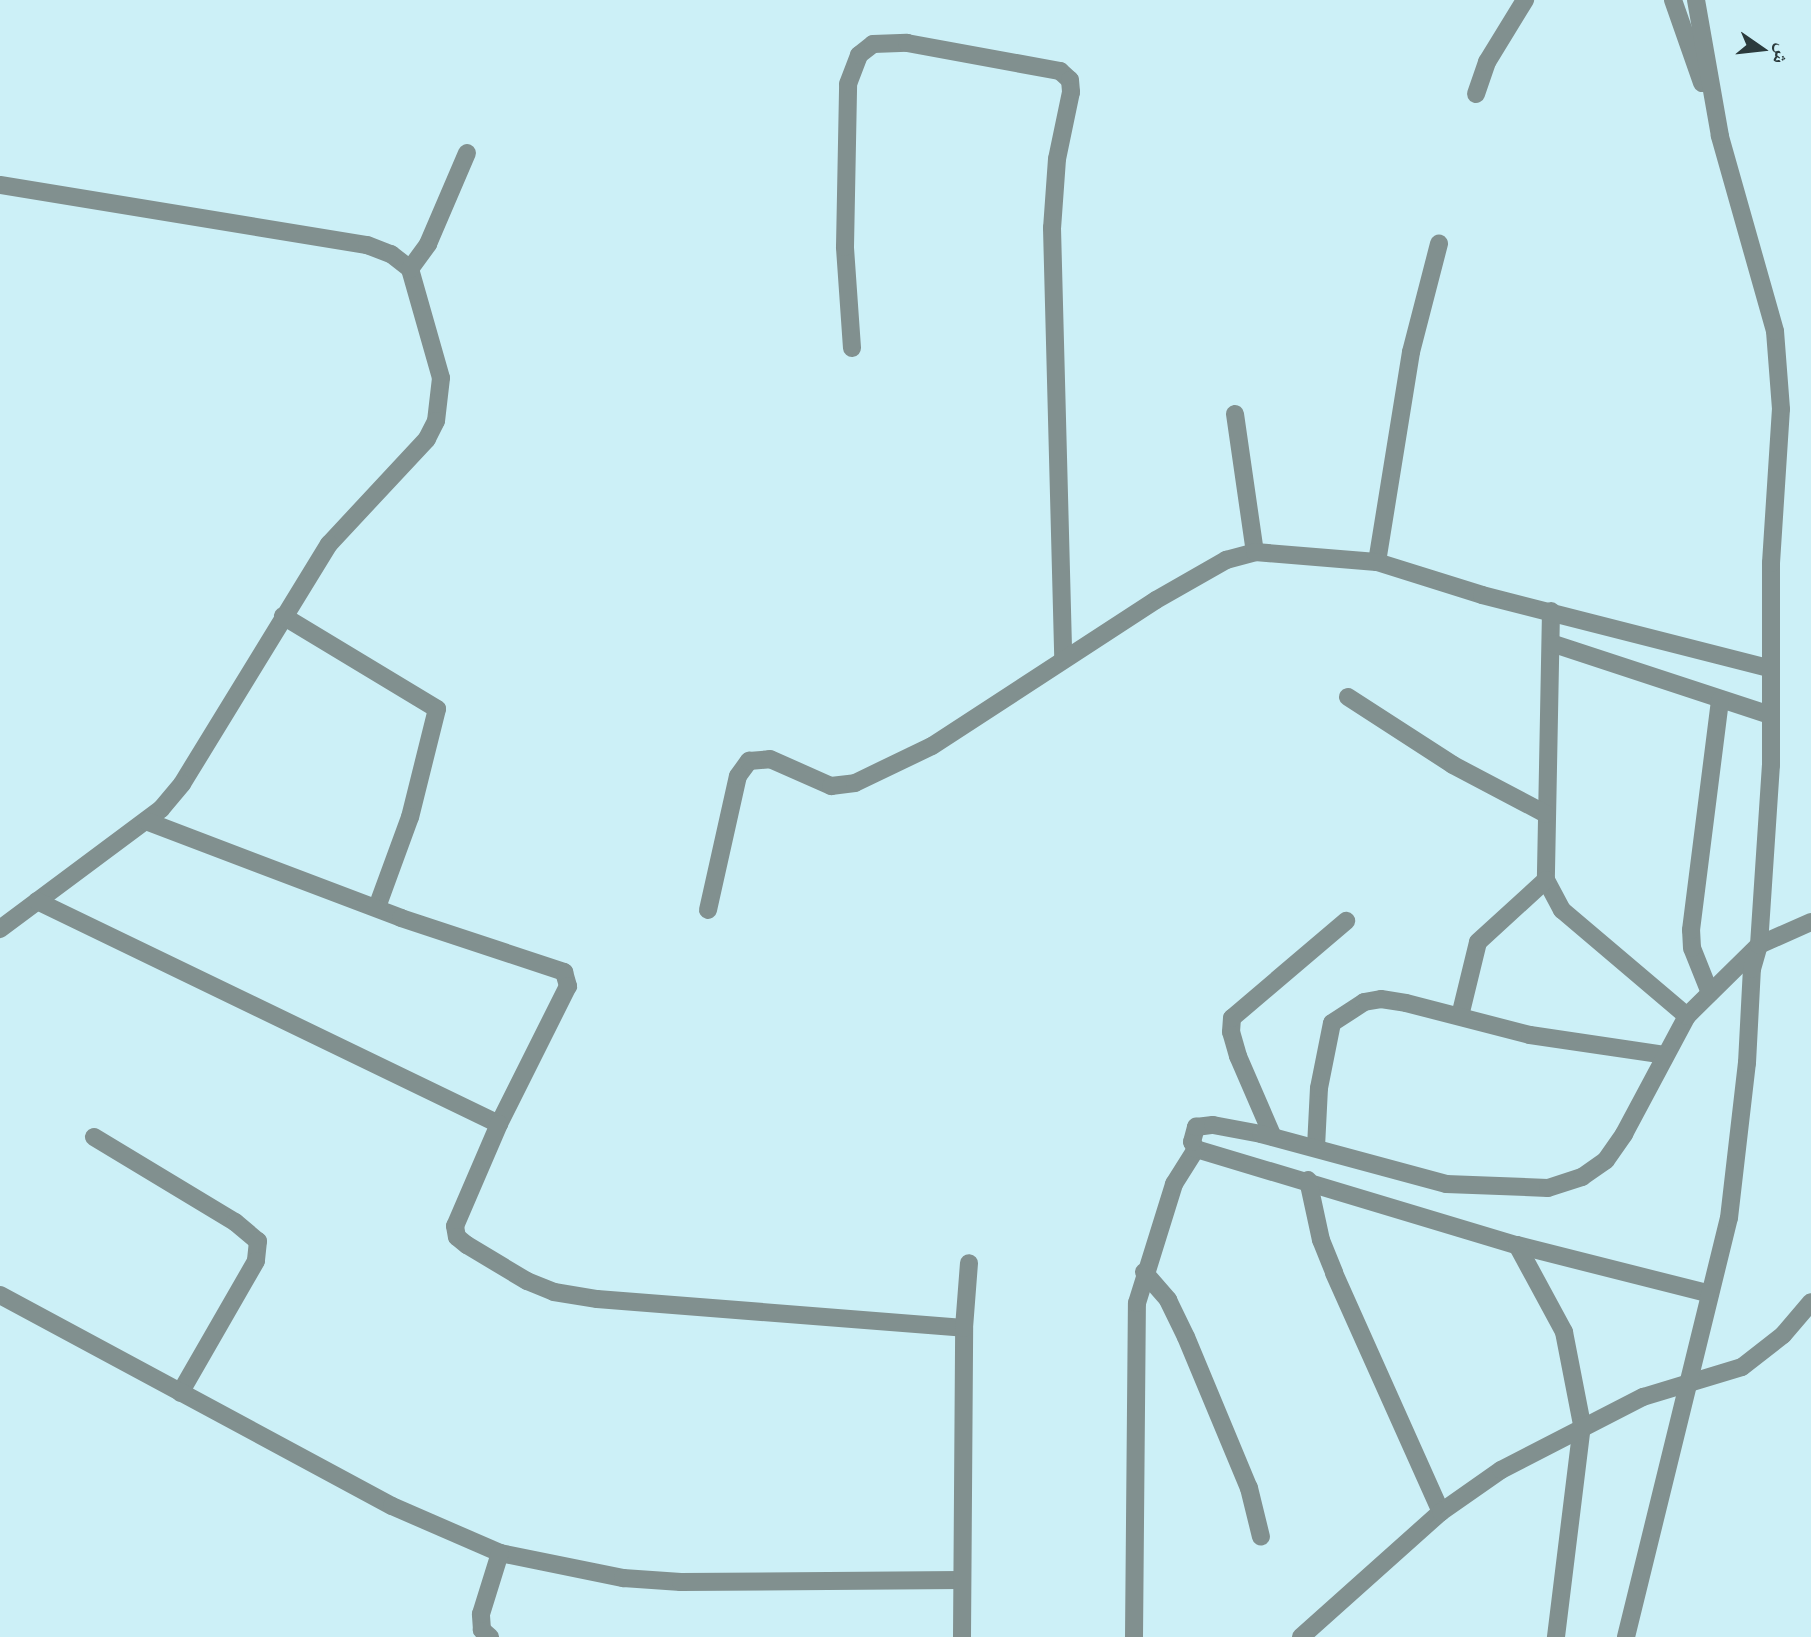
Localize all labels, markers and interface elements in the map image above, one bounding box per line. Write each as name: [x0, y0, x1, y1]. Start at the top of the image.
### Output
north arrow: [1727, 14, 1797, 84]
text: ش: [1769, 42, 1796, 67]

